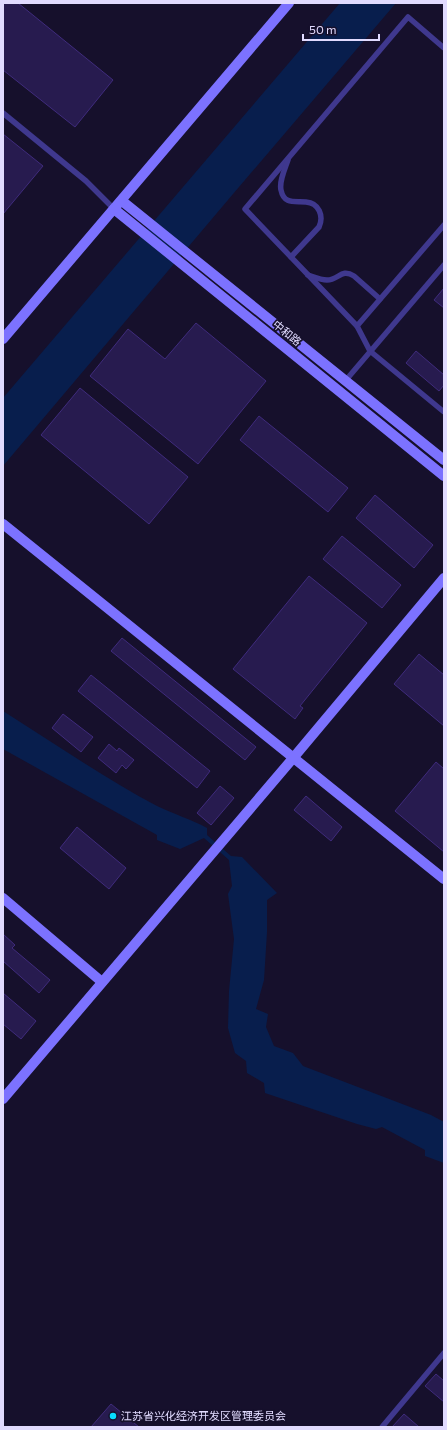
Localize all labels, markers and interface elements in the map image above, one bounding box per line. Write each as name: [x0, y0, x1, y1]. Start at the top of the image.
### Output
scale bar: [303, 16, 379, 42]
text: 50 m: [309, 22, 337, 36]
street label: 中和路: [270, 317, 304, 348]
place label: 江苏省兴化经济开发区管理委员会: [121, 1409, 286, 1422]
marker: 江苏省兴化经济开发区管理委员会: [108, 1411, 118, 1421]

